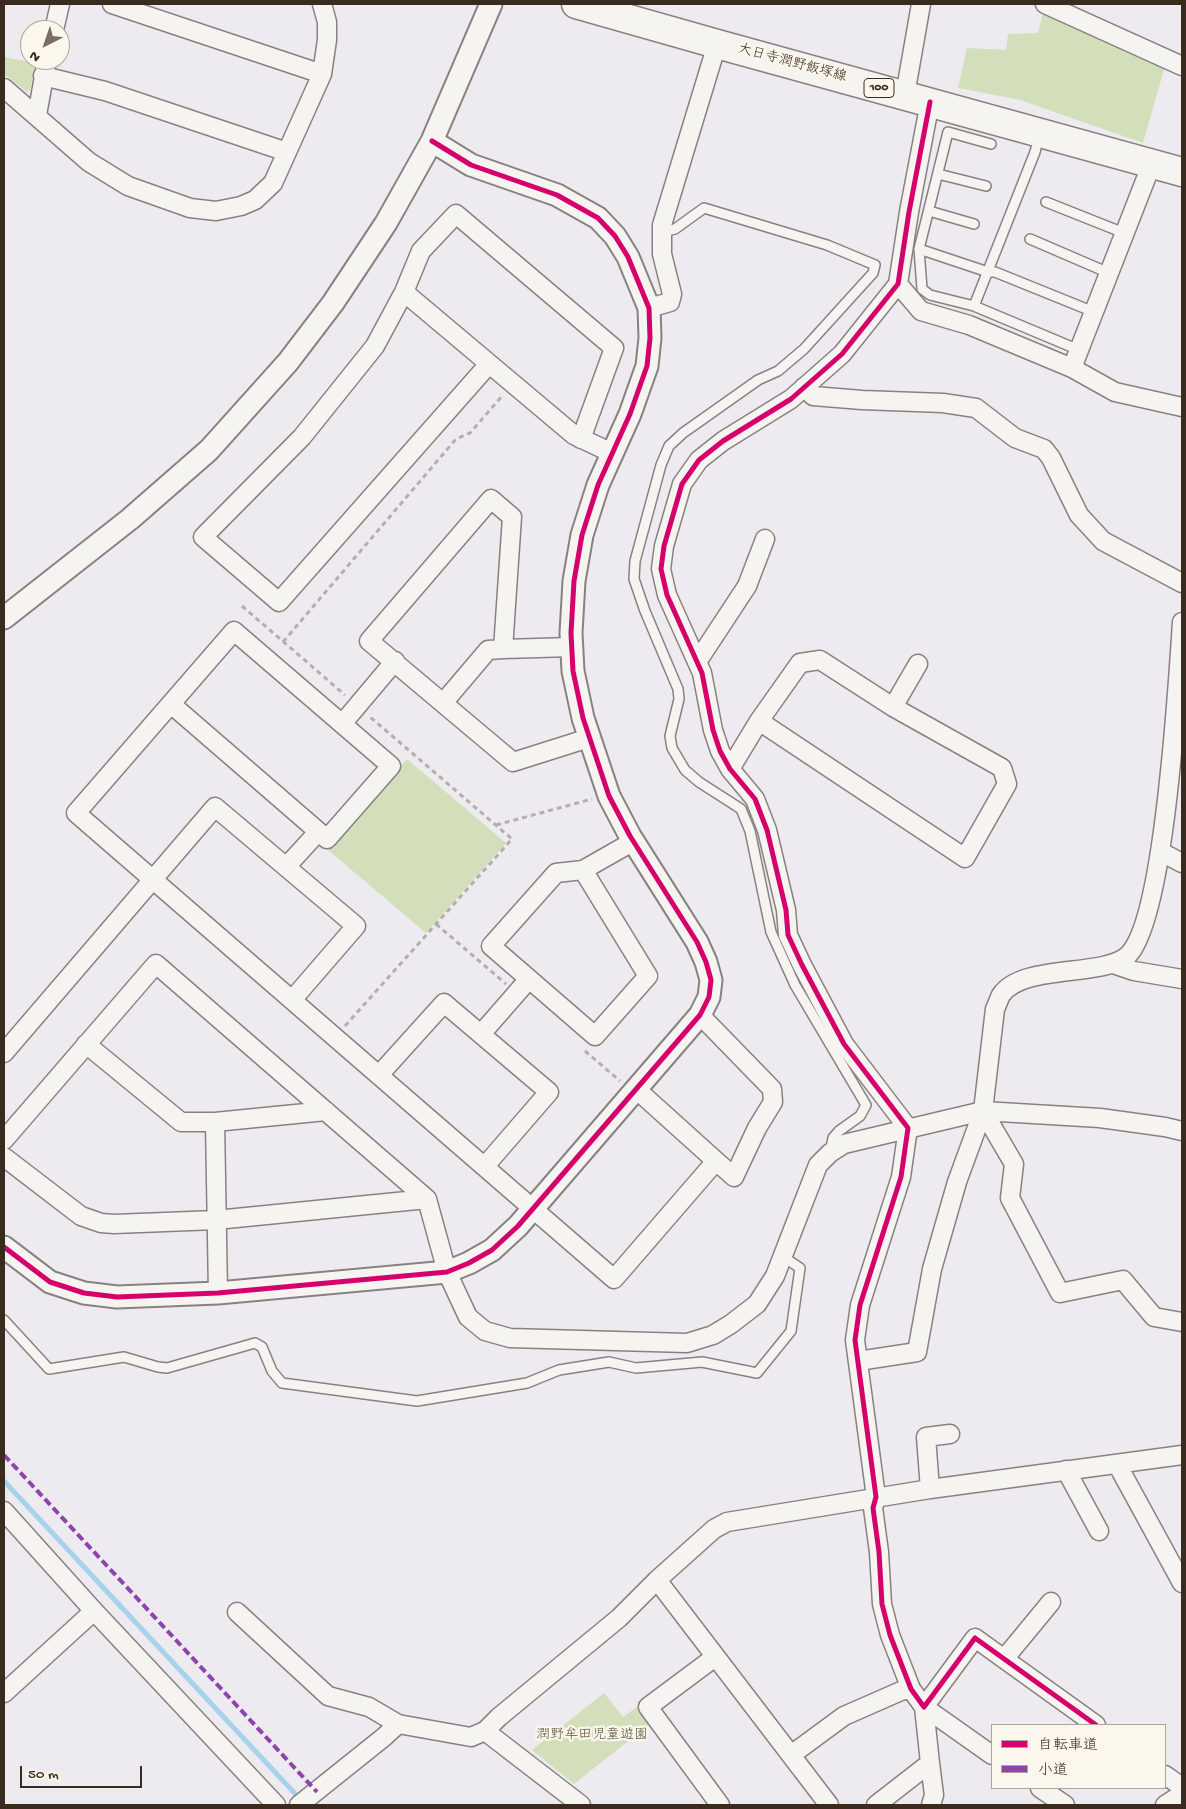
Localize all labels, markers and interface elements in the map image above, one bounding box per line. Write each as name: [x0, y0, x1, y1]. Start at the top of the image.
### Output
north arrow: [20, 20, 70, 70]
street label: 大日寺潤野飯塚線: [736, 41, 848, 87]
text: N: [26, 47, 45, 65]
road number: 100: [864, 78, 894, 98]
legend: [991, 1724, 1166, 1789]
park label: 潤野牟田児童遊園: [536, 1728, 648, 1744]
text: 自転車道: [1038, 1737, 1098, 1755]
scale bar: [22, 1756, 145, 1788]
text: 小道: [1038, 1762, 1068, 1780]
text: 50 m: [28, 1766, 59, 1784]

